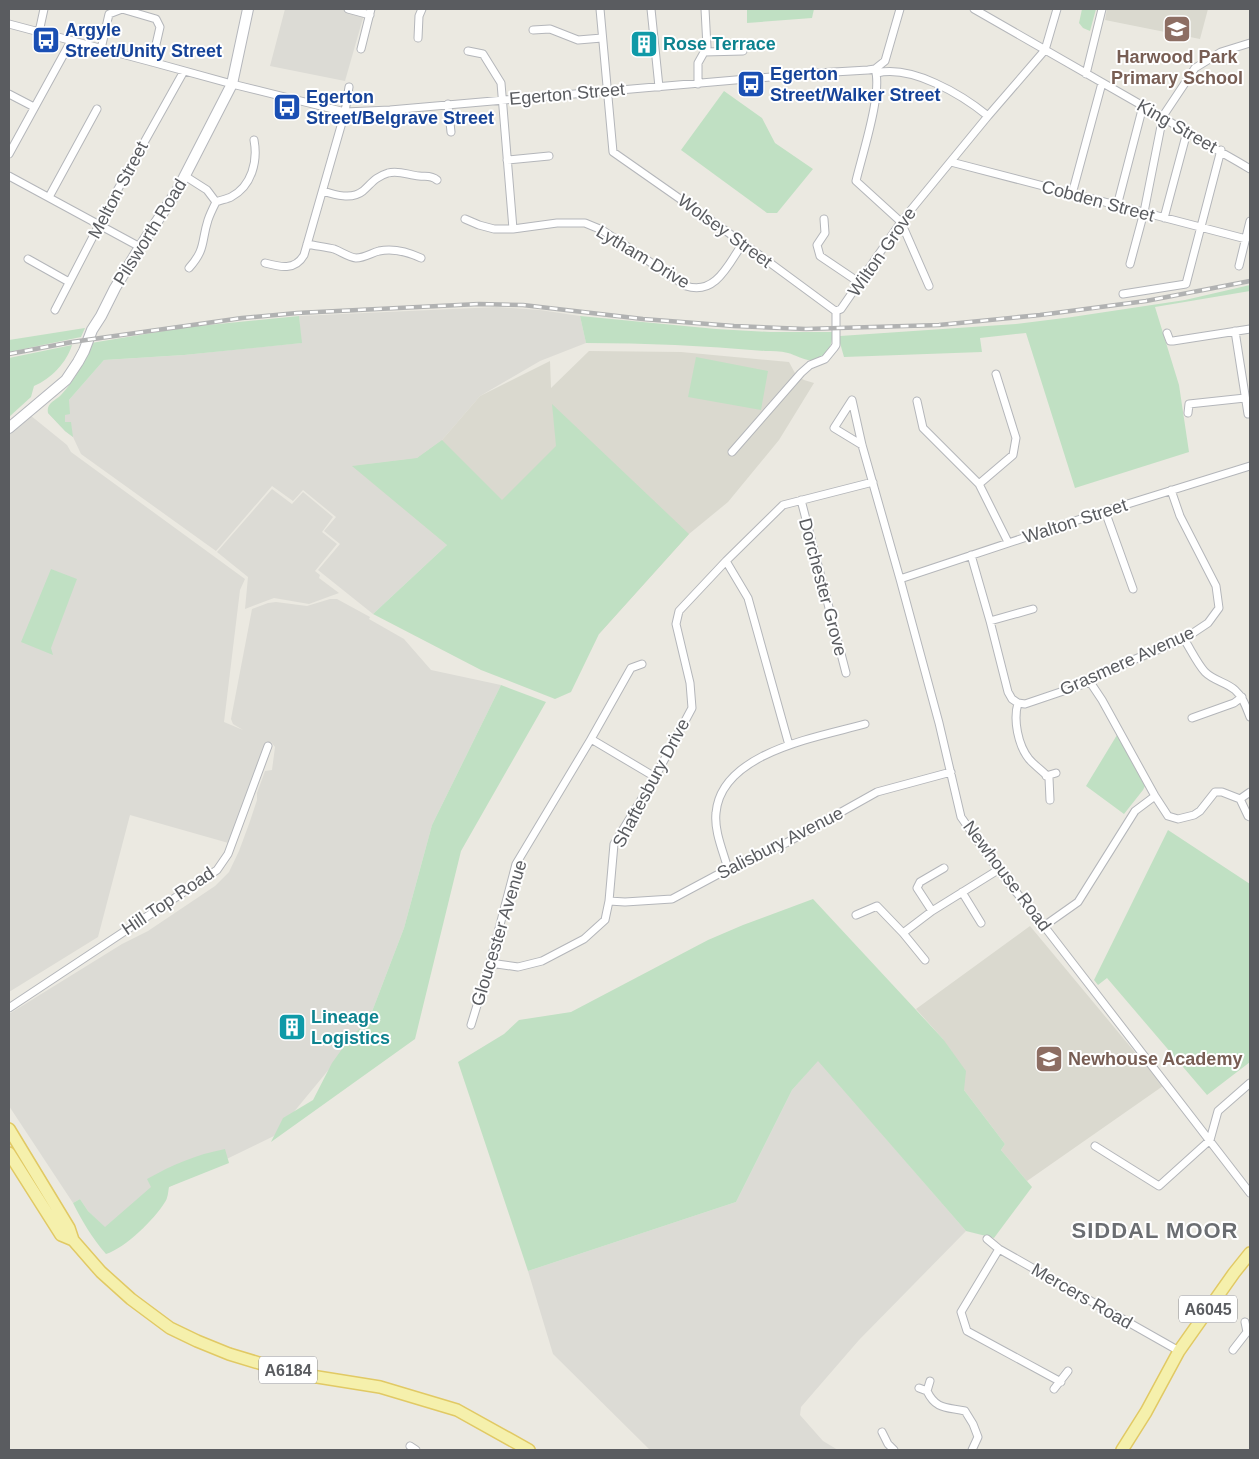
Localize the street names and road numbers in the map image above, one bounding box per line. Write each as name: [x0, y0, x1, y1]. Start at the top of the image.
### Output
street label: Egerton Street: [508, 79, 626, 109]
street label: King Street: [1133, 95, 1221, 157]
street label: Melton Street: [84, 138, 152, 242]
street label: Pilsworth Road: [109, 175, 191, 289]
street label: Cobden Street: [1039, 176, 1157, 226]
street label: Wolsey Street: [674, 190, 776, 272]
street label: Wilton Grove: [844, 204, 920, 300]
street label: Lytham Drive: [593, 221, 693, 293]
street label: Walton Street: [1020, 495, 1130, 547]
street label: Dorchester Grove: [795, 516, 851, 658]
street label: Grasmere Avenue: [1057, 622, 1197, 700]
street label: Shaftesbury Drive: [609, 715, 693, 851]
street label: Salisbury Avenue: [714, 803, 846, 883]
street label: Newhouse Road: [959, 817, 1055, 935]
street label: Gloucester Avenue: [467, 858, 531, 1008]
street label: Hill Top Road: [118, 863, 218, 939]
street label: Mercers Road: [1028, 1259, 1136, 1333]
road number: A6045: [1179, 1296, 1237, 1322]
road number: A6184: [259, 1356, 317, 1384]

